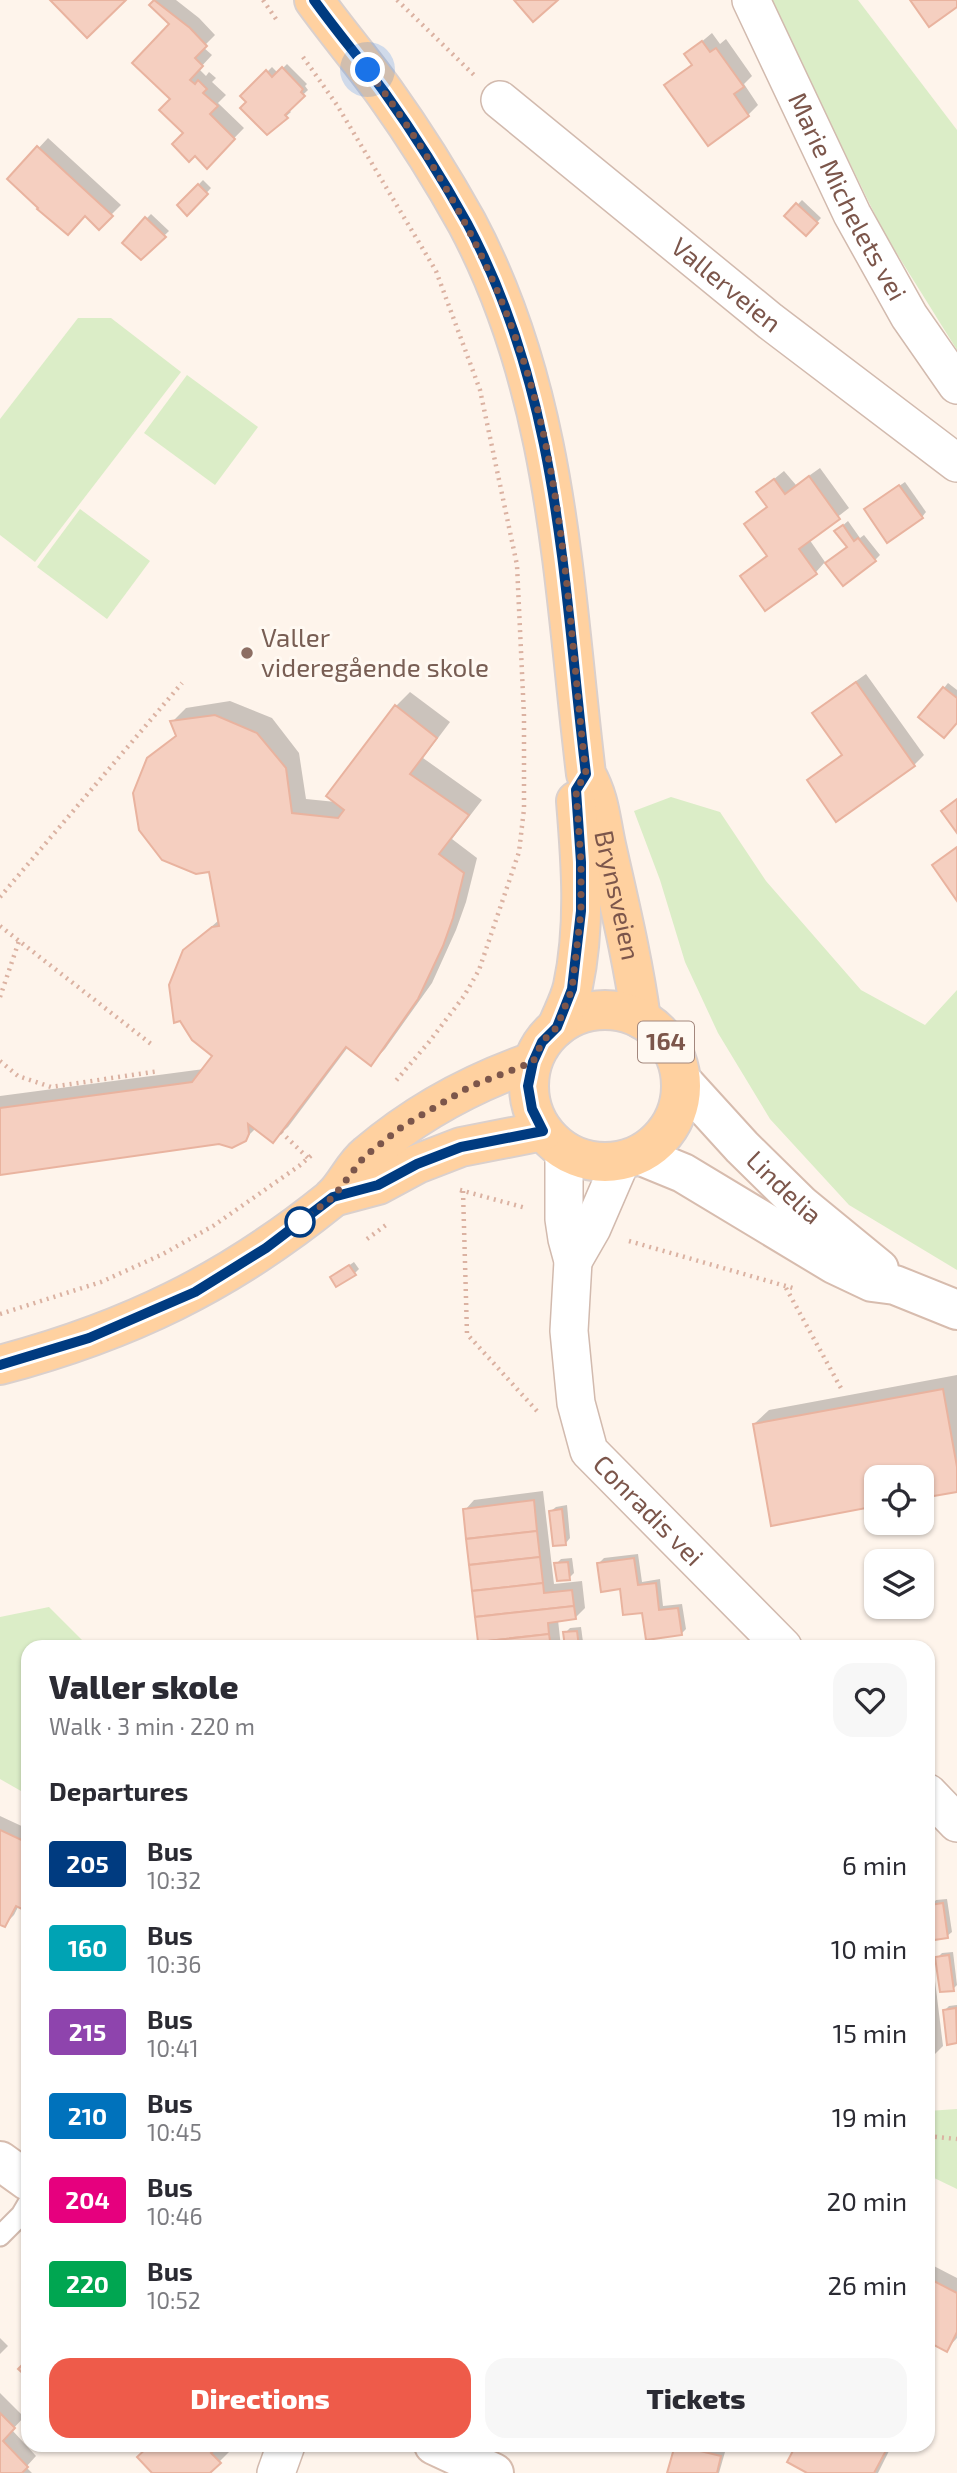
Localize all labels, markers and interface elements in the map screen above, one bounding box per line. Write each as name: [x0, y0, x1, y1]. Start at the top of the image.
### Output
your location: [350, 52, 385, 87]
street label: Marie Michelets vei: [783, 87, 914, 305]
street label: Vallerveien: [666, 230, 788, 338]
place label: Valler videregående skole: [261, 621, 489, 682]
marker: Valler videregående skole: [239, 645, 255, 661]
street label: Brynsveien: [589, 828, 648, 962]
road number: 164: [638, 1022, 694, 1062]
street label: Lindelia: [741, 1143, 829, 1230]
unlabelled marker: [285, 1207, 315, 1237]
street label: Conradis vei: [588, 1448, 710, 1571]
map controls: [864, 1465, 934, 1619]
button: locate: [864, 1465, 934, 1535]
button: layers: [864, 1549, 934, 1619]
button: heart: [833, 1663, 907, 1737]
text: Valler skole: [49, 1666, 238, 1706]
text: Walk · 3 min · 220 m: [49, 1712, 255, 1740]
text: Departures: [49, 1775, 188, 1806]
text: Bus: [147, 1835, 193, 1866]
text: 205: [66, 1849, 109, 1878]
text: 6 min: [842, 1849, 907, 1880]
text: 10:32: [147, 1866, 201, 1894]
text: Bus: [147, 1919, 193, 1950]
text: 160: [68, 1933, 107, 1962]
text: 10 min: [831, 1933, 907, 1964]
text: 10:36: [147, 1950, 201, 1978]
text: Bus: [147, 2003, 193, 2034]
text: 215: [69, 2017, 106, 2046]
text: 15 min: [833, 2017, 907, 2048]
text: 10:41: [147, 2034, 199, 2062]
text: Bus: [147, 2087, 193, 2118]
text: 210: [68, 2101, 107, 2130]
text: 19 min: [832, 2101, 907, 2132]
text: 10:45: [147, 2118, 202, 2146]
text: Bus: [147, 2171, 193, 2202]
text: 204: [65, 2185, 110, 2214]
text: 20 min: [827, 2185, 907, 2216]
text: 10:46: [147, 2202, 203, 2230]
text: Bus: [147, 2255, 193, 2286]
text: 220: [66, 2269, 109, 2298]
text: 26 min: [827, 2269, 907, 2300]
text: 10:52: [147, 2286, 201, 2314]
button: Directions: [49, 2358, 471, 2438]
button: Tickets: [485, 2358, 907, 2438]

